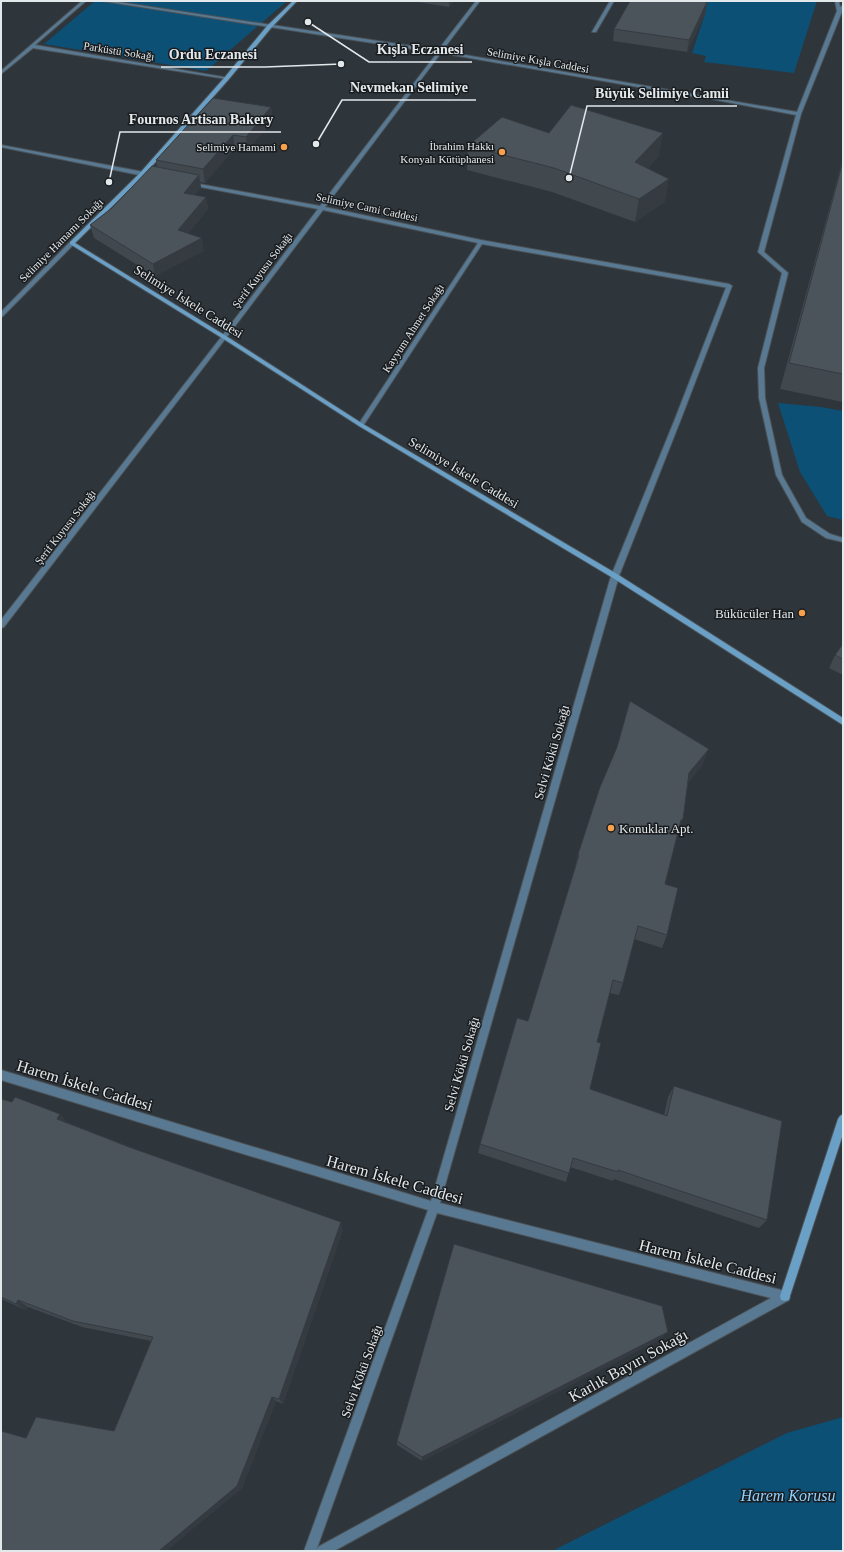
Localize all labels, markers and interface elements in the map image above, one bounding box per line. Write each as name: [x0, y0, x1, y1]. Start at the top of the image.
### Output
callout: Kışla Eczanesi: [369, 36, 472, 62]
street label: Parküstü Sokağı: [83, 39, 155, 63]
callout: Ordu Eczanesi: [161, 41, 265, 67]
text: Kışla Eczanesi: [377, 42, 463, 57]
street label: Selimiye Kışla Caddesi: [486, 45, 590, 75]
text: Ordu Eczanesi: [169, 47, 257, 62]
callout: Nevmekan Selimiye: [342, 74, 476, 100]
text: Nevmekan Selimiye: [350, 80, 468, 95]
callout: Büyük Selimiye Camii: [587, 80, 737, 106]
text: Büyük Selimiye Camii: [595, 86, 729, 101]
callout: Fournos Artisan Bakery: [120, 106, 281, 132]
text: Fournos Artisan Bakery: [129, 112, 273, 127]
place label: İbrahim Hakkı Konyalı Kütüphanesi: [400, 140, 494, 165]
place label: Selimiye Hamami: [196, 141, 276, 153]
marker: Selimiye Hamami: [279, 142, 289, 152]
marker: İbrahim Hakkı Konyalı Kütüphanesi: [497, 147, 507, 157]
street label: Selimiye Cami Caddesi: [315, 190, 419, 224]
street label: Selimiye Hamamı Sokağı: [17, 196, 105, 284]
street label: Şerif Kuyusu Sokağı: [230, 230, 294, 310]
street label: Selimiye İskele Caddesi: [131, 262, 246, 341]
street label: Kayyum Ahmet Sokağı: [380, 281, 446, 375]
street label: Selimiye İskele Caddesi: [406, 434, 522, 511]
street label: Şerif Kuyusu Sokağı: [32, 487, 98, 567]
place label: Bükücüler Han: [715, 606, 794, 621]
marker: Bükücüler Han: [797, 608, 807, 618]
street label: Selvi Kökü Sokağı: [531, 702, 572, 801]
place label: Konuklar Apt.: [619, 821, 693, 836]
marker: Konuklar Apt.: [606, 823, 616, 833]
street label: Selvi Kökü Sokağı: [441, 1014, 482, 1113]
street label: Harem İskele Caddesi: [15, 1057, 155, 1114]
street label: Harem İskele Caddesi: [325, 1152, 466, 1207]
street label: Harem İskele Caddesi: [637, 1236, 779, 1287]
street label: Selvi Kökü Sokağı: [338, 1322, 385, 1420]
street label: Karlık Bayırı Sokağı: [566, 1325, 692, 1406]
park label: Harem Korusu: [740, 1487, 835, 1504]

